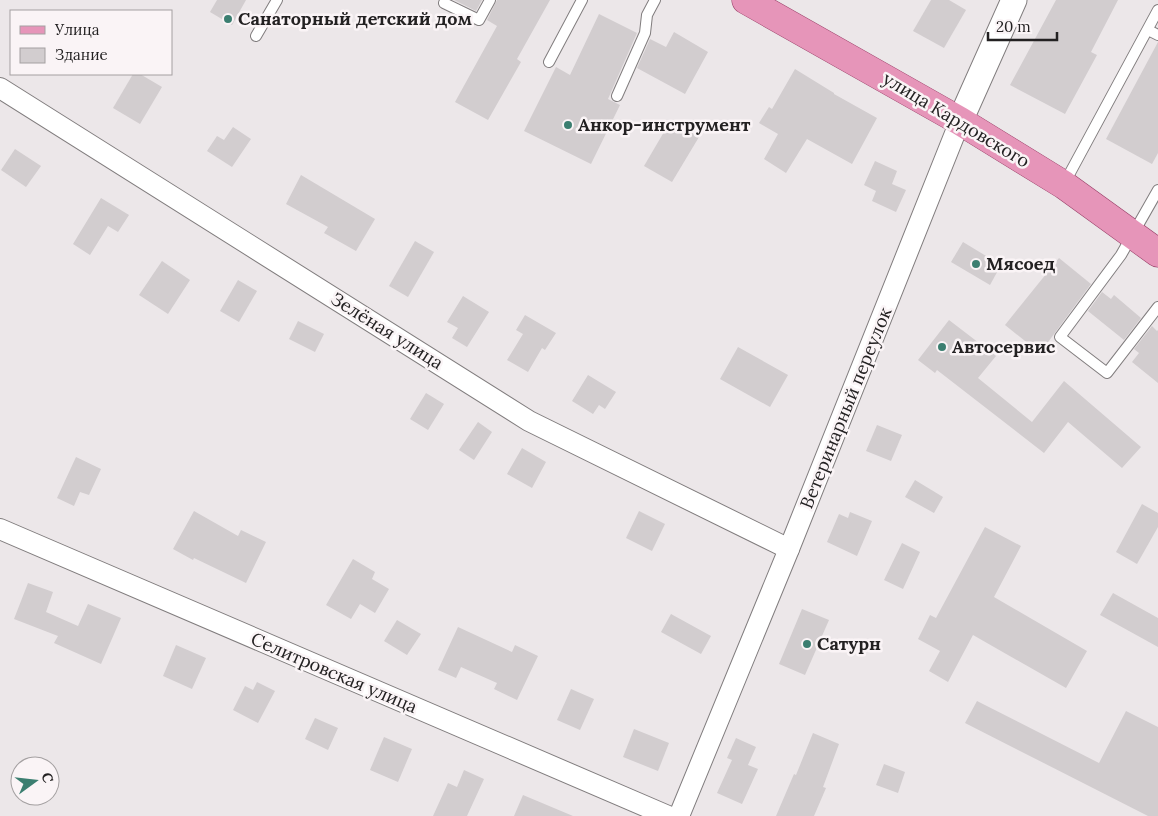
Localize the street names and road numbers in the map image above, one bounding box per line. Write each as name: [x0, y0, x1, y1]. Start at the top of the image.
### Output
street label: улица Кардовского: [879, 67, 1034, 173]
street label: Зелёная улица: [327, 287, 448, 374]
street label: Ветеринарный переулок: [795, 304, 897, 512]
street label: Селитровская улица: [247, 627, 421, 718]

